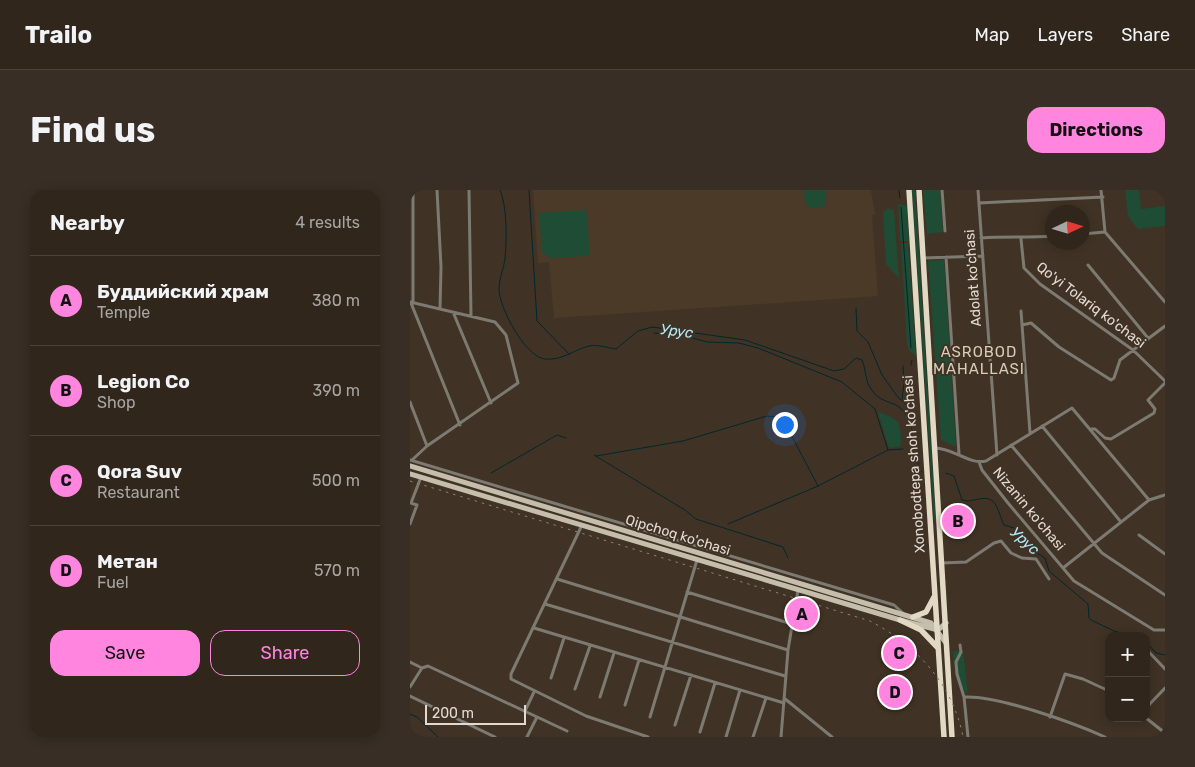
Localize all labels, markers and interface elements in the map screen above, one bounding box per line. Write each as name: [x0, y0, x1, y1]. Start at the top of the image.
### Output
text: Trailo: [25, 21, 92, 49]
text: Map: [975, 24, 1010, 46]
text: Layers: [1038, 24, 1093, 46]
text: Share: [1121, 24, 1170, 46]
button: Directions: [1027, 107, 1165, 153]
text: Find us: [30, 109, 155, 151]
north arrow: [1045, 205, 1090, 250]
text: Nearby: [50, 210, 125, 235]
text: 4 results: [295, 213, 360, 232]
street label: Adolat ko'chasi: [961, 229, 985, 327]
street label: Qo'yi Tolariq ko'chasi: [1033, 258, 1149, 352]
text: Буддийский храм: [97, 280, 269, 303]
text: A: [60, 291, 72, 310]
text: 380 m: [312, 291, 360, 310]
text: Temple: [97, 303, 150, 322]
water label: Урус: [659, 320, 695, 342]
district label: ASROBOD MAHALLASI: [933, 343, 1025, 378]
text: Legion Co: [97, 370, 190, 393]
street label: Xonobodtepa shoh ko'chasi: [899, 375, 929, 553]
text: B: [60, 381, 72, 400]
text: 390 m: [313, 381, 360, 400]
text: Shop: [97, 393, 135, 412]
your location: [772, 412, 798, 438]
text: Qora Suv: [97, 460, 182, 483]
street label: Nizanin ko'chasi: [989, 464, 1069, 554]
text: C: [60, 471, 72, 490]
text: 500 m: [312, 471, 360, 490]
text: Restaurant: [97, 483, 180, 502]
pin: B: [942, 502, 974, 540]
street label: Qipchoq ko'chasi: [623, 511, 733, 559]
water label: Урус: [1007, 523, 1043, 559]
text: Метан: [97, 550, 158, 573]
text: D: [60, 561, 72, 580]
text: 570 m: [314, 561, 360, 580]
text: Fuel: [97, 573, 129, 592]
pin: A: [786, 595, 818, 633]
button: Save: [50, 630, 200, 676]
button: Share: [210, 630, 360, 676]
map controls: [1105, 632, 1150, 722]
button: +: [1105, 632, 1150, 677]
pin: C: [883, 634, 915, 672]
pin: D: [879, 673, 911, 711]
button: −: [1105, 677, 1150, 722]
scale bar: [425, 702, 526, 725]
text: 200 m: [432, 705, 474, 722]

